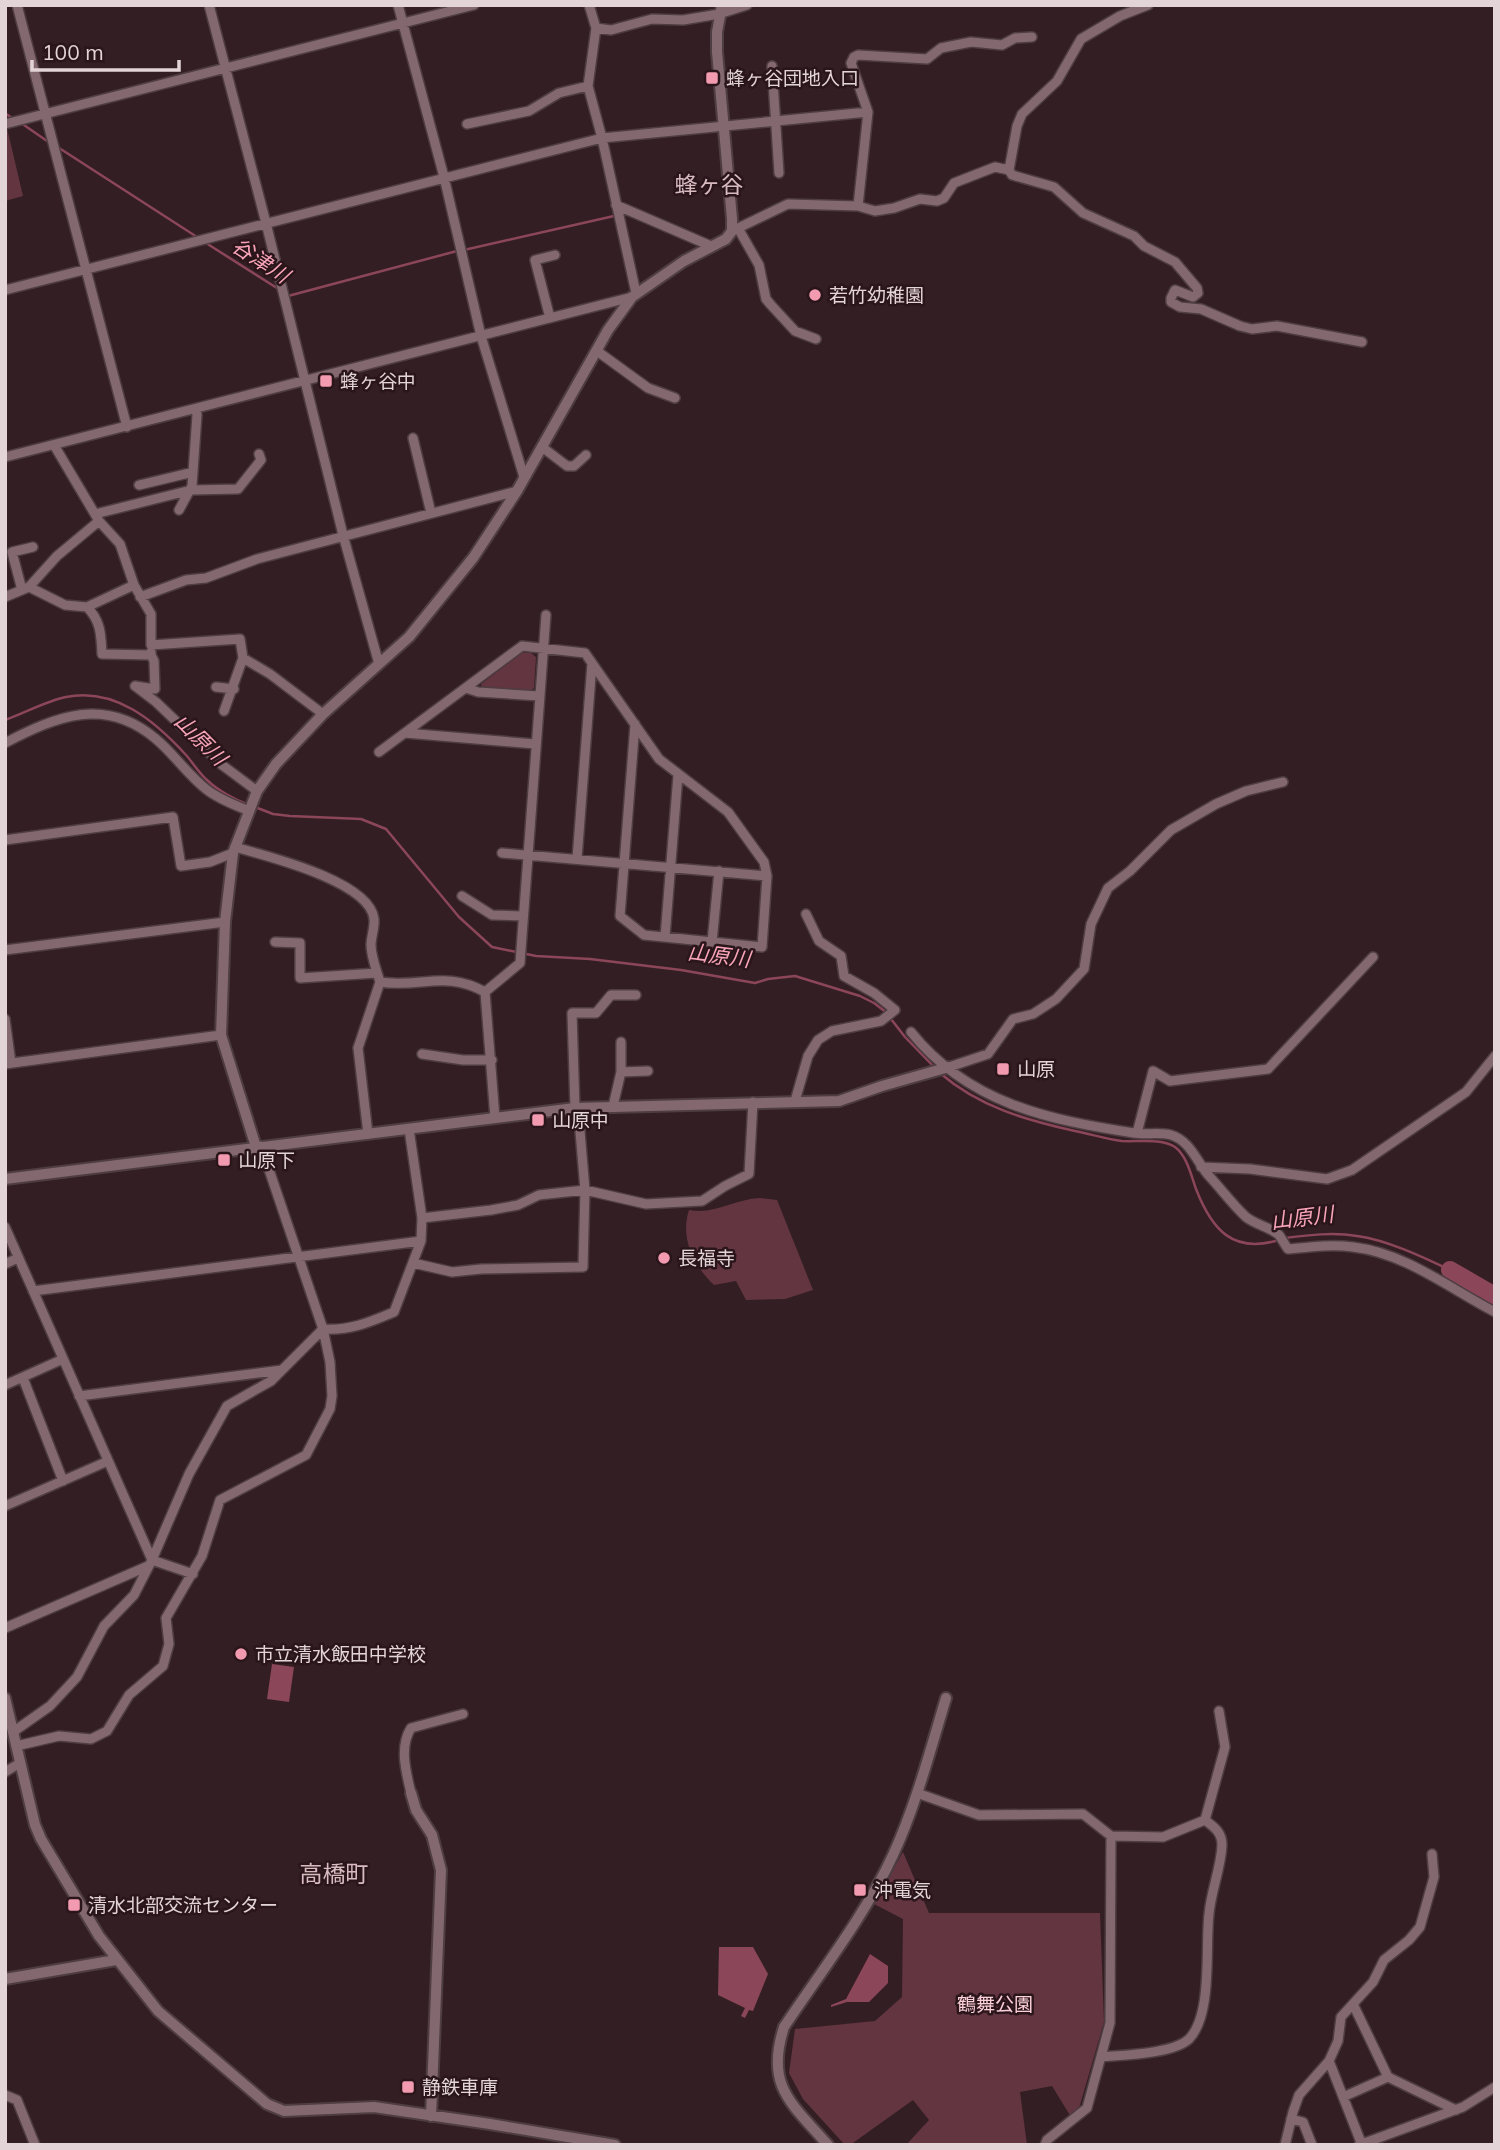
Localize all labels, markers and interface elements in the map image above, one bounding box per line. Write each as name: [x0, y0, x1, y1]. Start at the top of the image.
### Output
scale bar: [32, 28, 178, 72]
text: 100 m: [42, 39, 104, 65]
place label: 蜂ヶ谷団地入口: [726, 66, 859, 90]
marker: 蜂ヶ谷団地入口: [704, 70, 720, 86]
district label: 蜂ヶ谷: [675, 170, 744, 199]
water label: 谷津川: [228, 232, 296, 289]
place label: 若竹幼稚園: [829, 283, 924, 307]
marker: 若竹幼稚園: [807, 287, 823, 303]
place label: 蜂ヶ谷中: [340, 369, 416, 393]
marker: 蜂ヶ谷中: [318, 373, 334, 389]
water label: 山原川: [170, 708, 234, 772]
water label: 山原川: [686, 938, 754, 972]
place label: 山原: [1017, 1057, 1055, 1081]
marker: 山原: [995, 1061, 1011, 1077]
place label: 山原中: [552, 1108, 609, 1132]
marker: 山原中: [530, 1112, 546, 1128]
place label: 山原下: [238, 1148, 295, 1172]
marker: 山原下: [216, 1152, 232, 1168]
water label: 山原川: [1269, 1200, 1337, 1234]
place label: 長福寺: [678, 1246, 735, 1270]
marker: 長福寺: [656, 1250, 672, 1266]
place label: 市立清水飯田中学校: [255, 1642, 426, 1666]
marker: 市立清水飯田中学校: [233, 1646, 249, 1662]
district label: 高橋町: [300, 1859, 369, 1888]
place label: 沖電気: [874, 1878, 931, 1902]
marker: 沖電気: [852, 1882, 868, 1898]
place label: 清水北部交流センター: [88, 1893, 278, 1917]
marker: 清水北部交流センター: [66, 1897, 82, 1913]
park label: 鶴舞公園: [957, 1992, 1033, 2016]
place label: 静鉄車庫: [422, 2075, 498, 2099]
marker: 静鉄車庫: [400, 2079, 416, 2095]

